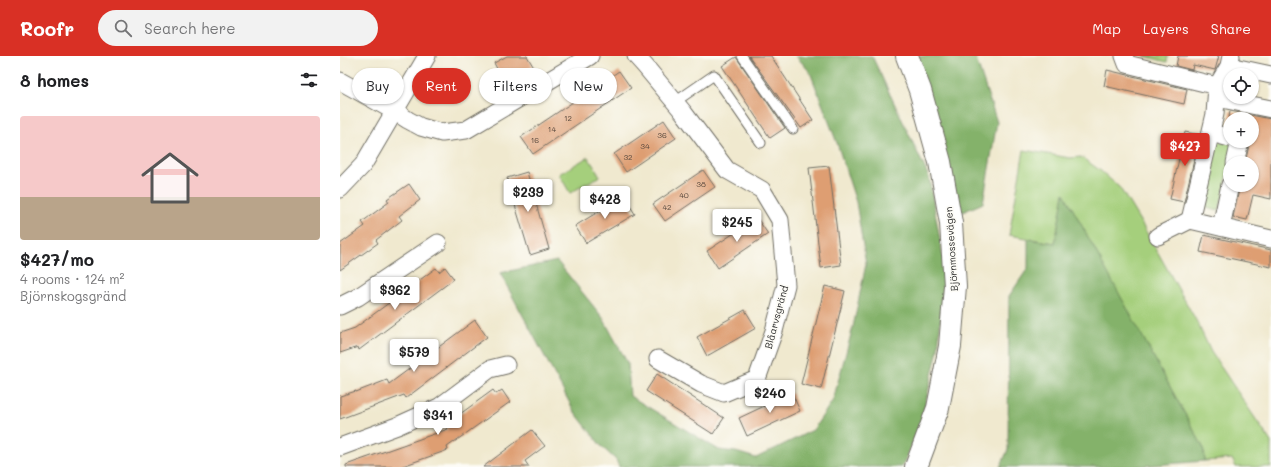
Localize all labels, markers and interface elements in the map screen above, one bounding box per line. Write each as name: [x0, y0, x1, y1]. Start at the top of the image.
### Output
search box: [98, 10, 378, 46]
text: Roofr: [20, 16, 74, 41]
icon: search: [112, 17, 134, 39]
text: Search here: [144, 18, 236, 38]
text: Map: [1092, 19, 1121, 38]
text: Layers: [1143, 19, 1189, 38]
text: Share: [1211, 19, 1251, 38]
chip: Buy: [352, 68, 404, 104]
chip: Rent: [412, 68, 471, 104]
chip: Filters: [479, 68, 552, 104]
chip: New: [560, 68, 617, 104]
map controls: [1223, 68, 1259, 192]
button: locate: [1223, 68, 1259, 104]
text: 8 homes: [20, 69, 89, 91]
icon: filters: [298, 69, 320, 91]
button: +: [1223, 112, 1259, 148]
house number: 12: [564, 113, 572, 123]
house number: 14: [548, 124, 556, 134]
house number: 36: [657, 130, 667, 140]
pin: $427: [1161, 133, 1209, 167]
house number: 16: [531, 135, 539, 145]
text: $427: [1170, 137, 1200, 154]
house number: 34: [640, 141, 650, 151]
icon: home: [134, 142, 206, 214]
house number: 32: [623, 152, 633, 162]
button: −: [1223, 156, 1259, 192]
pin: $239: [504, 179, 552, 213]
house number: 38: [696, 179, 706, 189]
text: $239: [513, 183, 543, 200]
pin: $428: [581, 186, 629, 220]
text: $428: [589, 190, 621, 207]
house number: 40: [679, 190, 689, 200]
house number: 42: [662, 202, 672, 212]
street label: Björnmossevägen: [941, 206, 961, 292]
pin: $245: [713, 209, 761, 243]
text: $245: [721, 213, 753, 230]
text: $427/mo: [20, 248, 94, 270]
text: 4 rooms · 124 m²: [20, 270, 125, 287]
pin: $362: [371, 277, 419, 311]
text: $362: [380, 281, 410, 298]
street label: Blåarvsgränd: [761, 284, 791, 350]
text: Björnskogsgränd: [20, 287, 126, 304]
pin: $579: [390, 339, 438, 373]
text: $579: [399, 343, 429, 360]
pin: $240: [746, 380, 794, 414]
text: $240: [754, 384, 786, 401]
pin: $341: [414, 402, 462, 436]
text: $341: [423, 406, 453, 423]

